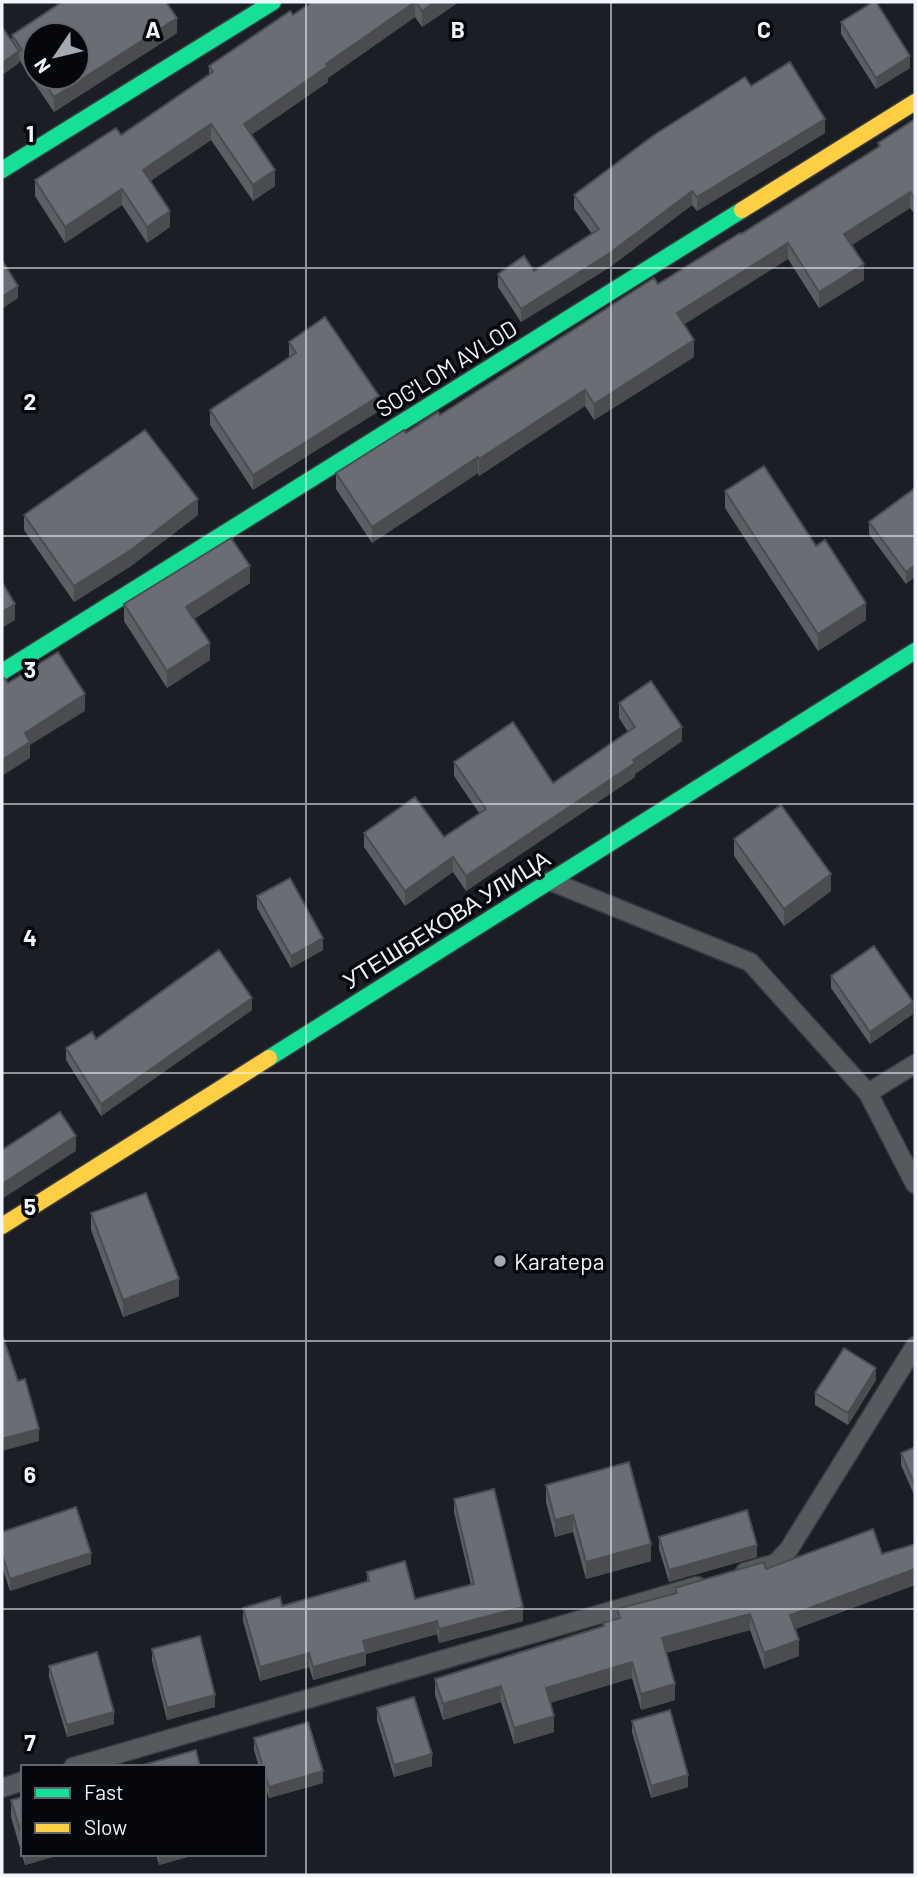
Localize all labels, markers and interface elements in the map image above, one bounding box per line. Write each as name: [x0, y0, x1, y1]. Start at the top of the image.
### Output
text: A: [145, 15, 161, 43]
text: B: [451, 15, 465, 43]
text: C: [757, 15, 771, 43]
north arrow: [21, 21, 91, 91]
text: N: [29, 54, 55, 78]
text: 1: [26, 119, 34, 147]
street label: SOG'LOM AVLOD: [370, 313, 522, 423]
text: 2: [24, 387, 36, 415]
text: 3: [24, 655, 36, 683]
street label: УТЕШБЕКОВА УЛИЦА: [337, 843, 555, 994]
text: 4: [23, 923, 37, 951]
text: 5: [24, 1192, 36, 1220]
place label: Karatepa: [514, 1247, 605, 1275]
marker: Karatepa: [492, 1253, 508, 1269]
text: 6: [24, 1460, 36, 1488]
text: 7: [24, 1728, 36, 1756]
legend: [21, 1765, 266, 1856]
text: Fast: [84, 1779, 124, 1804]
text: Slow: [84, 1814, 127, 1839]

